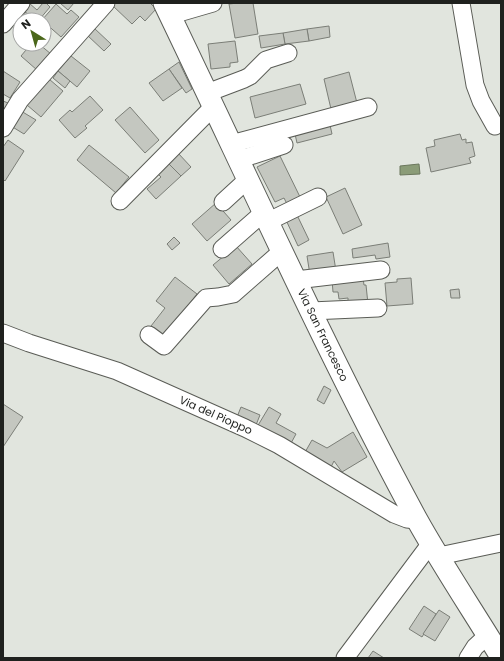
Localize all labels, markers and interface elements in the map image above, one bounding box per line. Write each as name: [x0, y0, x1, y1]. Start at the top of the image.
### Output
north arrow: [12, 12, 52, 52]
text: N: [18, 15, 34, 33]
street label: Via San Francesco: [294, 286, 352, 384]
street label: Via del Pioppo: [177, 392, 255, 438]

